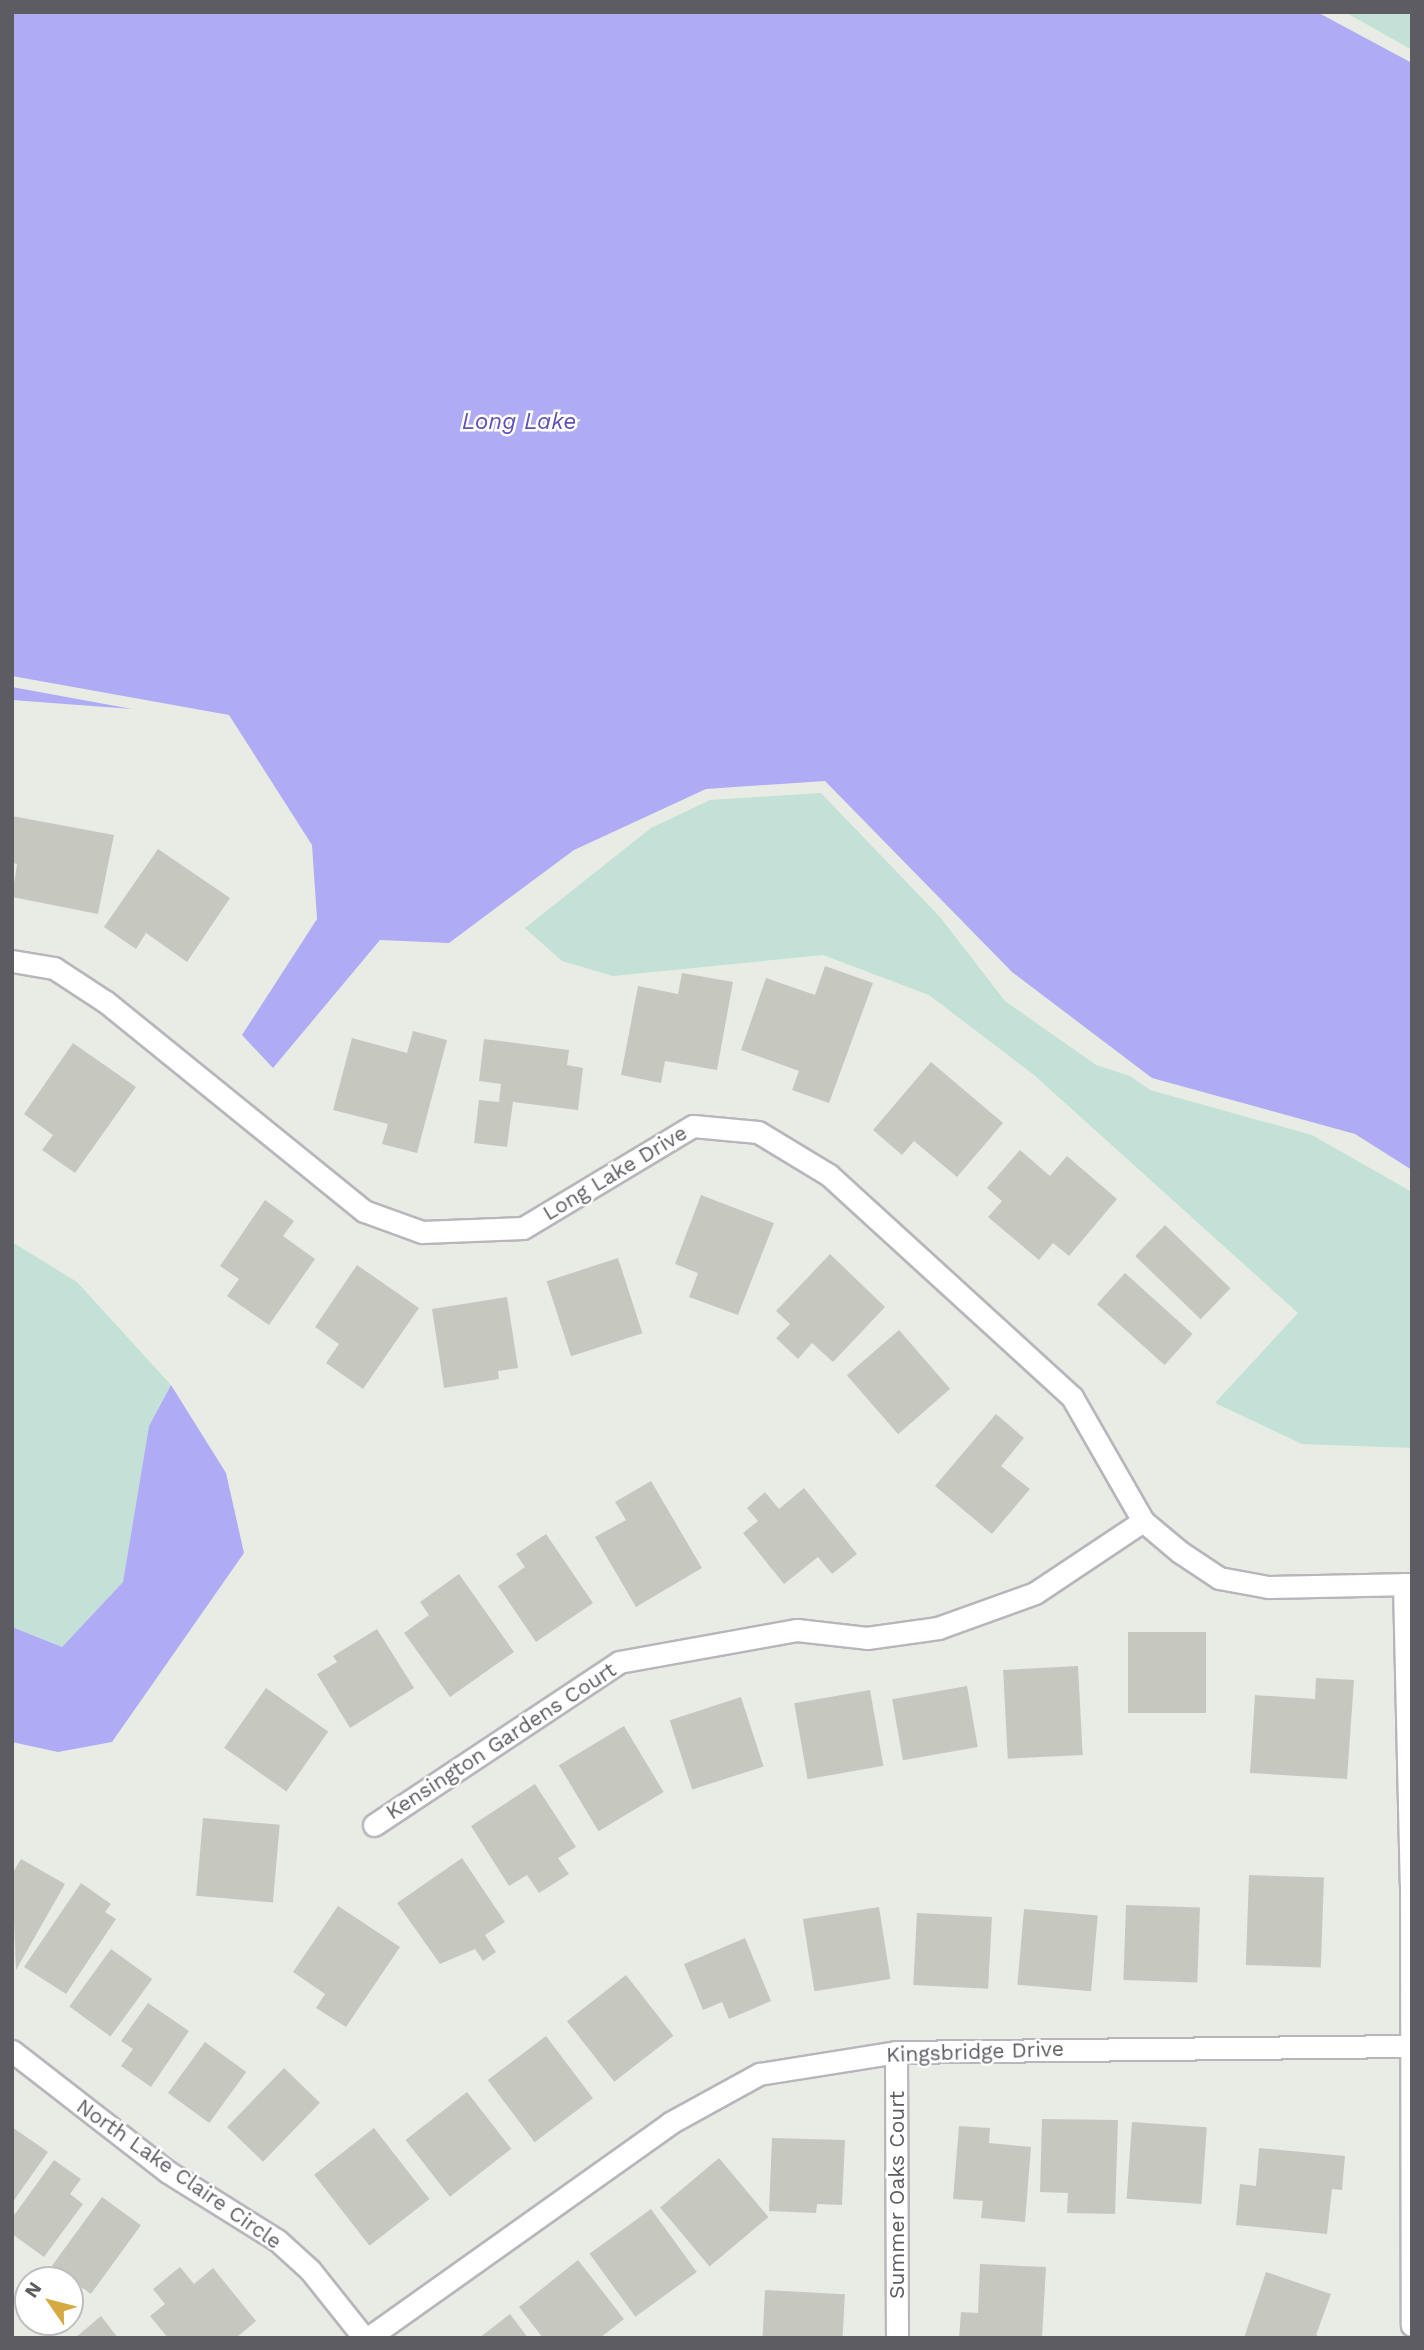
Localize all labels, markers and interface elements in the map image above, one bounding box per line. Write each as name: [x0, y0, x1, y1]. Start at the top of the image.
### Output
water label: Long Lake: [462, 408, 576, 436]
street label: Long Lake Drive: [538, 1120, 692, 1226]
street label: Kensington Gardens Court: [381, 1657, 621, 1825]
street label: Kingsbridge Drive: [886, 2036, 1064, 2068]
street label: Summer Oaks Court: [884, 2091, 910, 2299]
street label: North Lake Claire Circle: [72, 2094, 286, 2254]
north arrow: [14, 2266, 84, 2336]
text: N: [20, 2277, 46, 2302]

